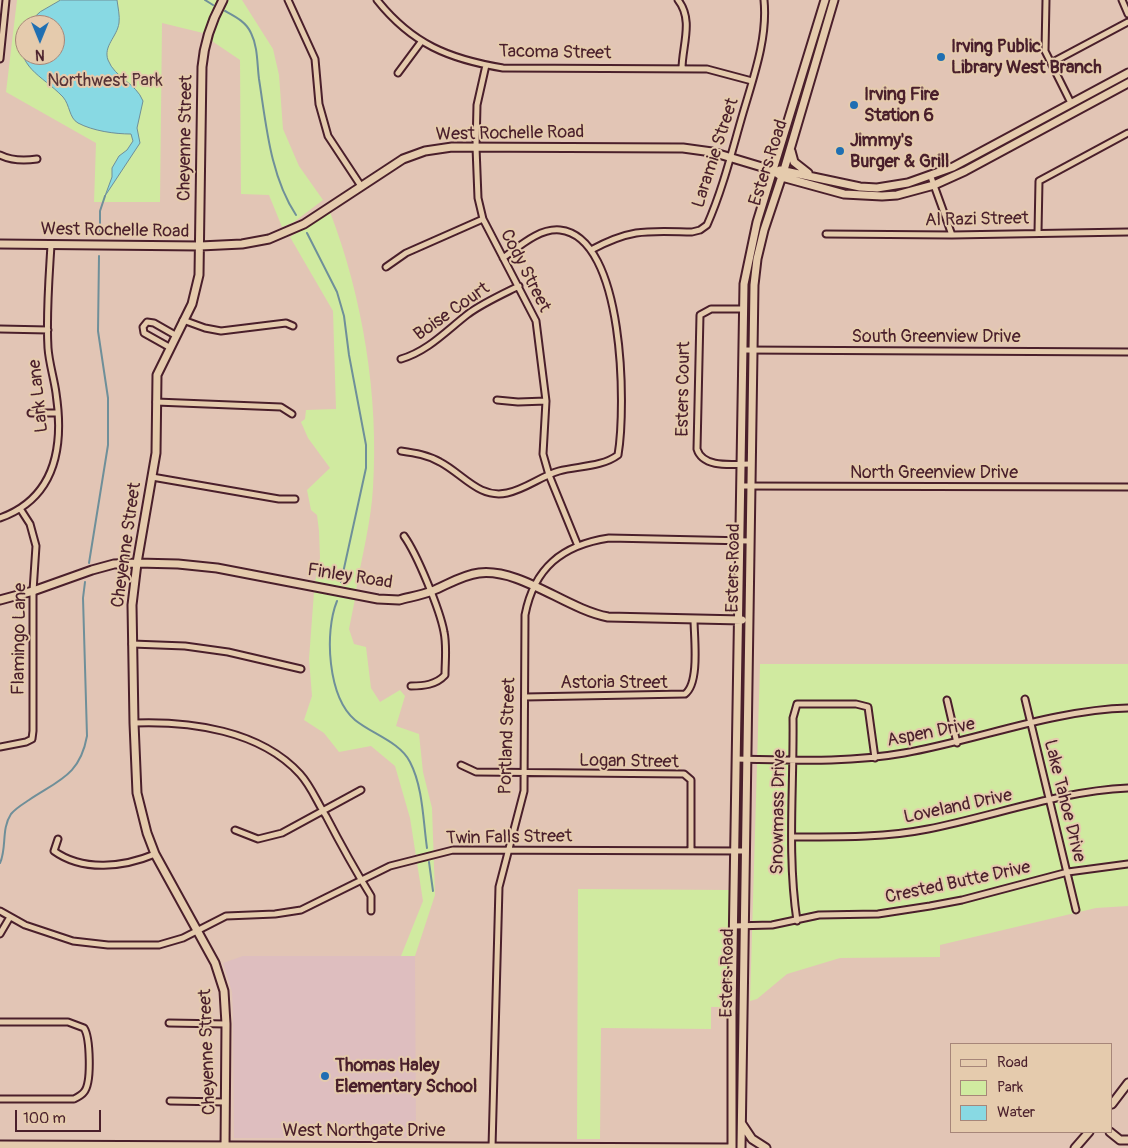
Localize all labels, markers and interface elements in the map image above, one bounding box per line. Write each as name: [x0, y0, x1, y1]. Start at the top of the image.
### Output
north arrow: [15, 15, 65, 65]
place label: Irving Public Library West Branch: [951, 36, 1102, 78]
street label: Tacoma Street: [499, 41, 611, 65]
text: N: [35, 46, 45, 63]
marker: Irving Public Library West Branch: [935, 51, 947, 63]
park label: Northwest Park: [47, 70, 163, 92]
street label: Cheyenne Street: [174, 75, 198, 201]
place label: Irving Fire Station 6: [864, 84, 939, 126]
street label: Laramie Street: [688, 95, 744, 211]
marker: Irving Fire Station 6: [848, 99, 860, 111]
street label: Esters Road: [745, 117, 793, 209]
street label: West Rochelle Road: [436, 122, 584, 146]
place label: Jimmy's Burger & Grill: [850, 130, 949, 172]
marker: Jimmy's Burger & Grill: [834, 145, 846, 157]
street label: Al Razi Street: [925, 208, 1029, 232]
street label: West Rochelle Road: [41, 219, 189, 243]
street label: Cody Street: [495, 226, 555, 316]
street label: Boise Court: [410, 278, 494, 346]
street label: South Greenview Drive: [851, 326, 1021, 348]
street label: Esters Court: [672, 341, 696, 437]
street label: Lark Lane: [24, 358, 54, 434]
street label: North Greenview Drive: [850, 462, 1018, 484]
street label: Cheyenne Street: [108, 481, 146, 609]
street label: Esters Road: [722, 523, 746, 613]
street label: Finley Road: [306, 560, 394, 594]
street label: Flamingo Lane: [8, 583, 32, 695]
street label: Astoria Street: [560, 672, 668, 694]
street label: Portland Street: [495, 677, 521, 795]
street label: Aspen Drive: [885, 714, 977, 752]
street label: Lake Tahoe Drive: [1038, 738, 1090, 864]
street label: Snowmass Drive: [767, 749, 791, 875]
street label: Logan Street: [579, 750, 679, 774]
street label: Loveland Drive: [902, 785, 1014, 829]
street label: Twin Falls Street: [446, 826, 572, 850]
street label: Crested Butte Drive: [883, 857, 1033, 909]
street label: Esters Road: [716, 928, 740, 1018]
street label: Cheyenne Street: [195, 988, 221, 1116]
legend: [950, 1043, 1113, 1133]
text: Road: [997, 1053, 1028, 1072]
place label: Thomas Haley Elementary School: [335, 1055, 477, 1098]
marker: Thomas Haley Elementary School: [319, 1070, 331, 1082]
text: Park: [997, 1078, 1023, 1097]
scale bar: [18, 1100, 104, 1132]
text: Water: [997, 1103, 1035, 1122]
text: 100 m: [23, 1109, 66, 1128]
street label: West Northgate Drive: [283, 1120, 445, 1142]

